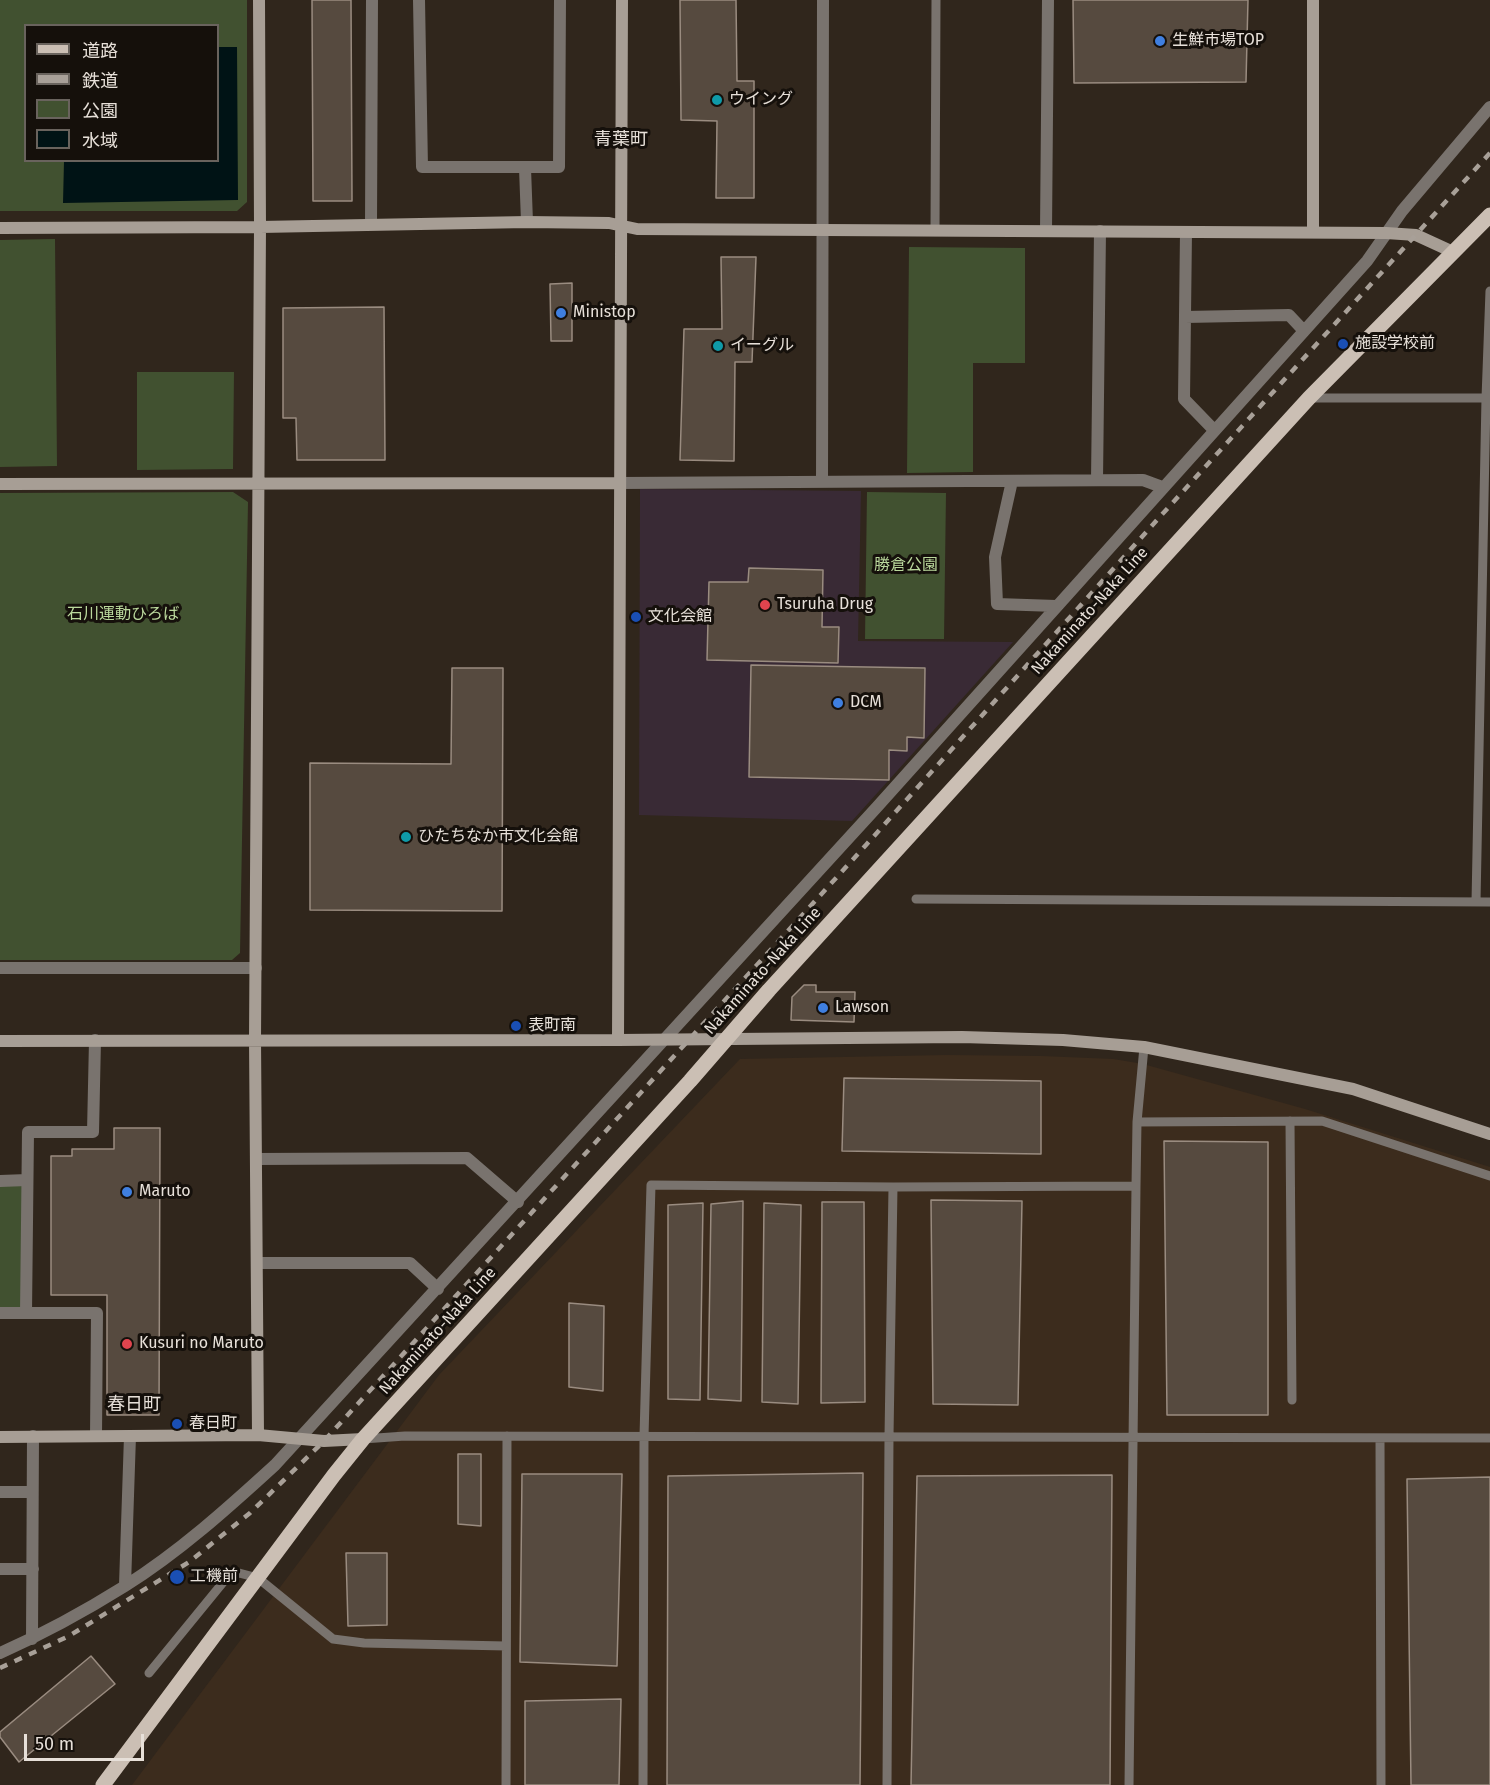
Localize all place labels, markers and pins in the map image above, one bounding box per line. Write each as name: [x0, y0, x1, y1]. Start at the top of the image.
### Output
place label: 生鮮市場TOP: [1172, 31, 1264, 51]
marker: 生鮮市場TOP: [1153, 34, 1167, 48]
place label: ウイング: [729, 90, 793, 110]
marker: ウイング: [710, 93, 724, 107]
place label: Ministop: [573, 303, 636, 323]
marker: Ministop: [554, 306, 568, 320]
place label: 施設学校前: [1355, 334, 1435, 354]
place label: イーグル: [730, 336, 794, 356]
marker: 施設学校前: [1336, 337, 1350, 351]
marker: イーグル: [711, 339, 725, 353]
place label: Tsuruha Drug: [777, 595, 873, 615]
marker: Tsuruha Drug: [758, 598, 772, 612]
place label: 文化会館: [648, 607, 712, 627]
marker: 文化会館: [629, 610, 643, 624]
place label: DCM: [850, 693, 882, 713]
marker: DCM: [831, 696, 845, 710]
place label: ひたちなか市文化会館: [418, 827, 578, 847]
marker: ひたちなか市文化会館: [399, 830, 413, 844]
place label: Lawson: [835, 998, 889, 1018]
marker: Lawson: [816, 1001, 830, 1015]
place label: 表町南: [528, 1016, 576, 1036]
marker: 表町南: [509, 1019, 523, 1033]
place label: Maruto: [139, 1182, 191, 1202]
marker: Maruto: [120, 1185, 134, 1199]
place label: Kusuri no Maruto: [139, 1334, 264, 1354]
marker: Kusuri no Maruto: [120, 1337, 134, 1351]
place label: 春日町: [189, 1414, 237, 1434]
marker: 春日町: [170, 1417, 184, 1431]
place label: 工機前: [190, 1567, 238, 1587]
marker: 工機前: [168, 1568, 186, 1586]

